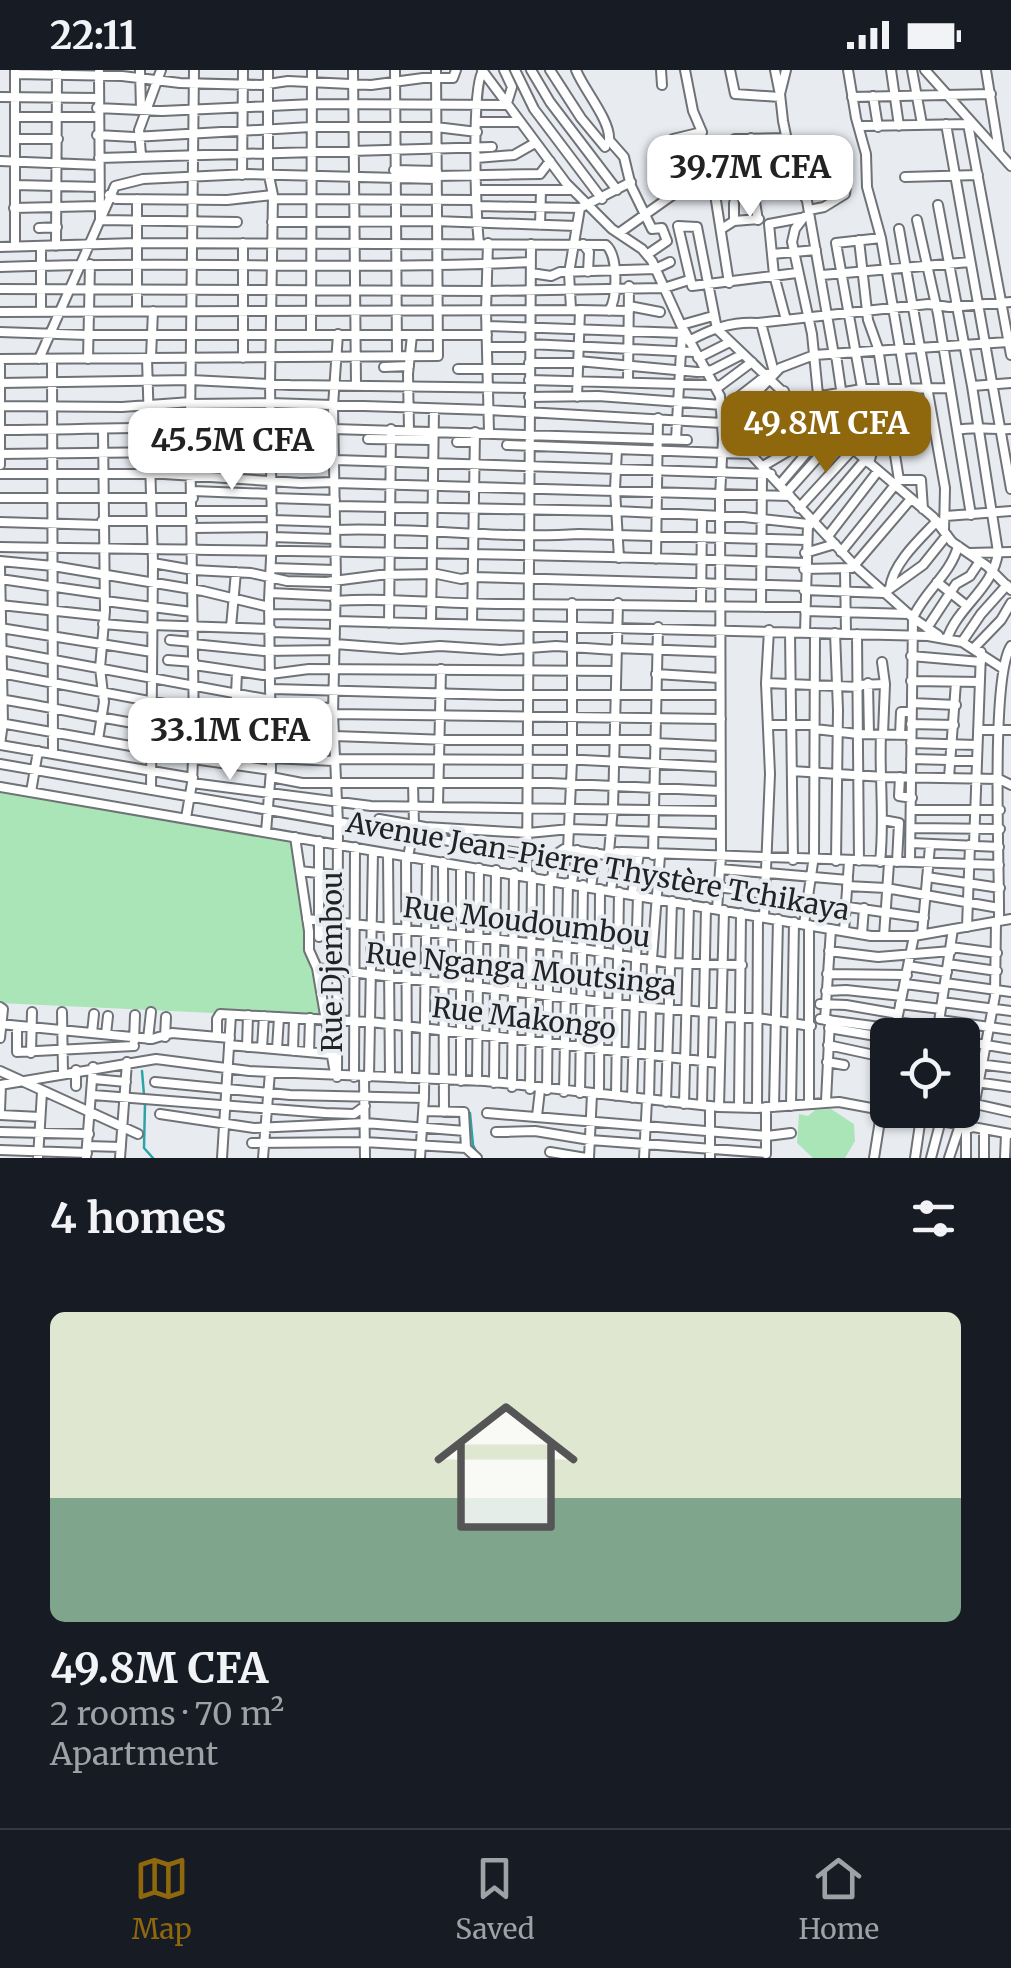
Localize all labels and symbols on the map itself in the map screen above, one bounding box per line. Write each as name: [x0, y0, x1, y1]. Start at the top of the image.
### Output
pin: 39.7M CFA: [636, 135, 864, 220]
pin: 49.8M CFA: [712, 391, 940, 476]
pin: 45.5M CFA: [118, 408, 346, 493]
pin: 33.1M CFA: [116, 698, 344, 783]
street label: Avenue Jean-Pierre Thystère Tchikaya: [343, 804, 852, 928]
street label: Rue Djembou: [314, 871, 350, 1053]
street label: Rue Moudoumbou: [401, 889, 653, 955]
street label: Rue Nganga Moutsinga: [364, 935, 678, 1003]
street label: Rue Makongo: [430, 989, 618, 1047]

